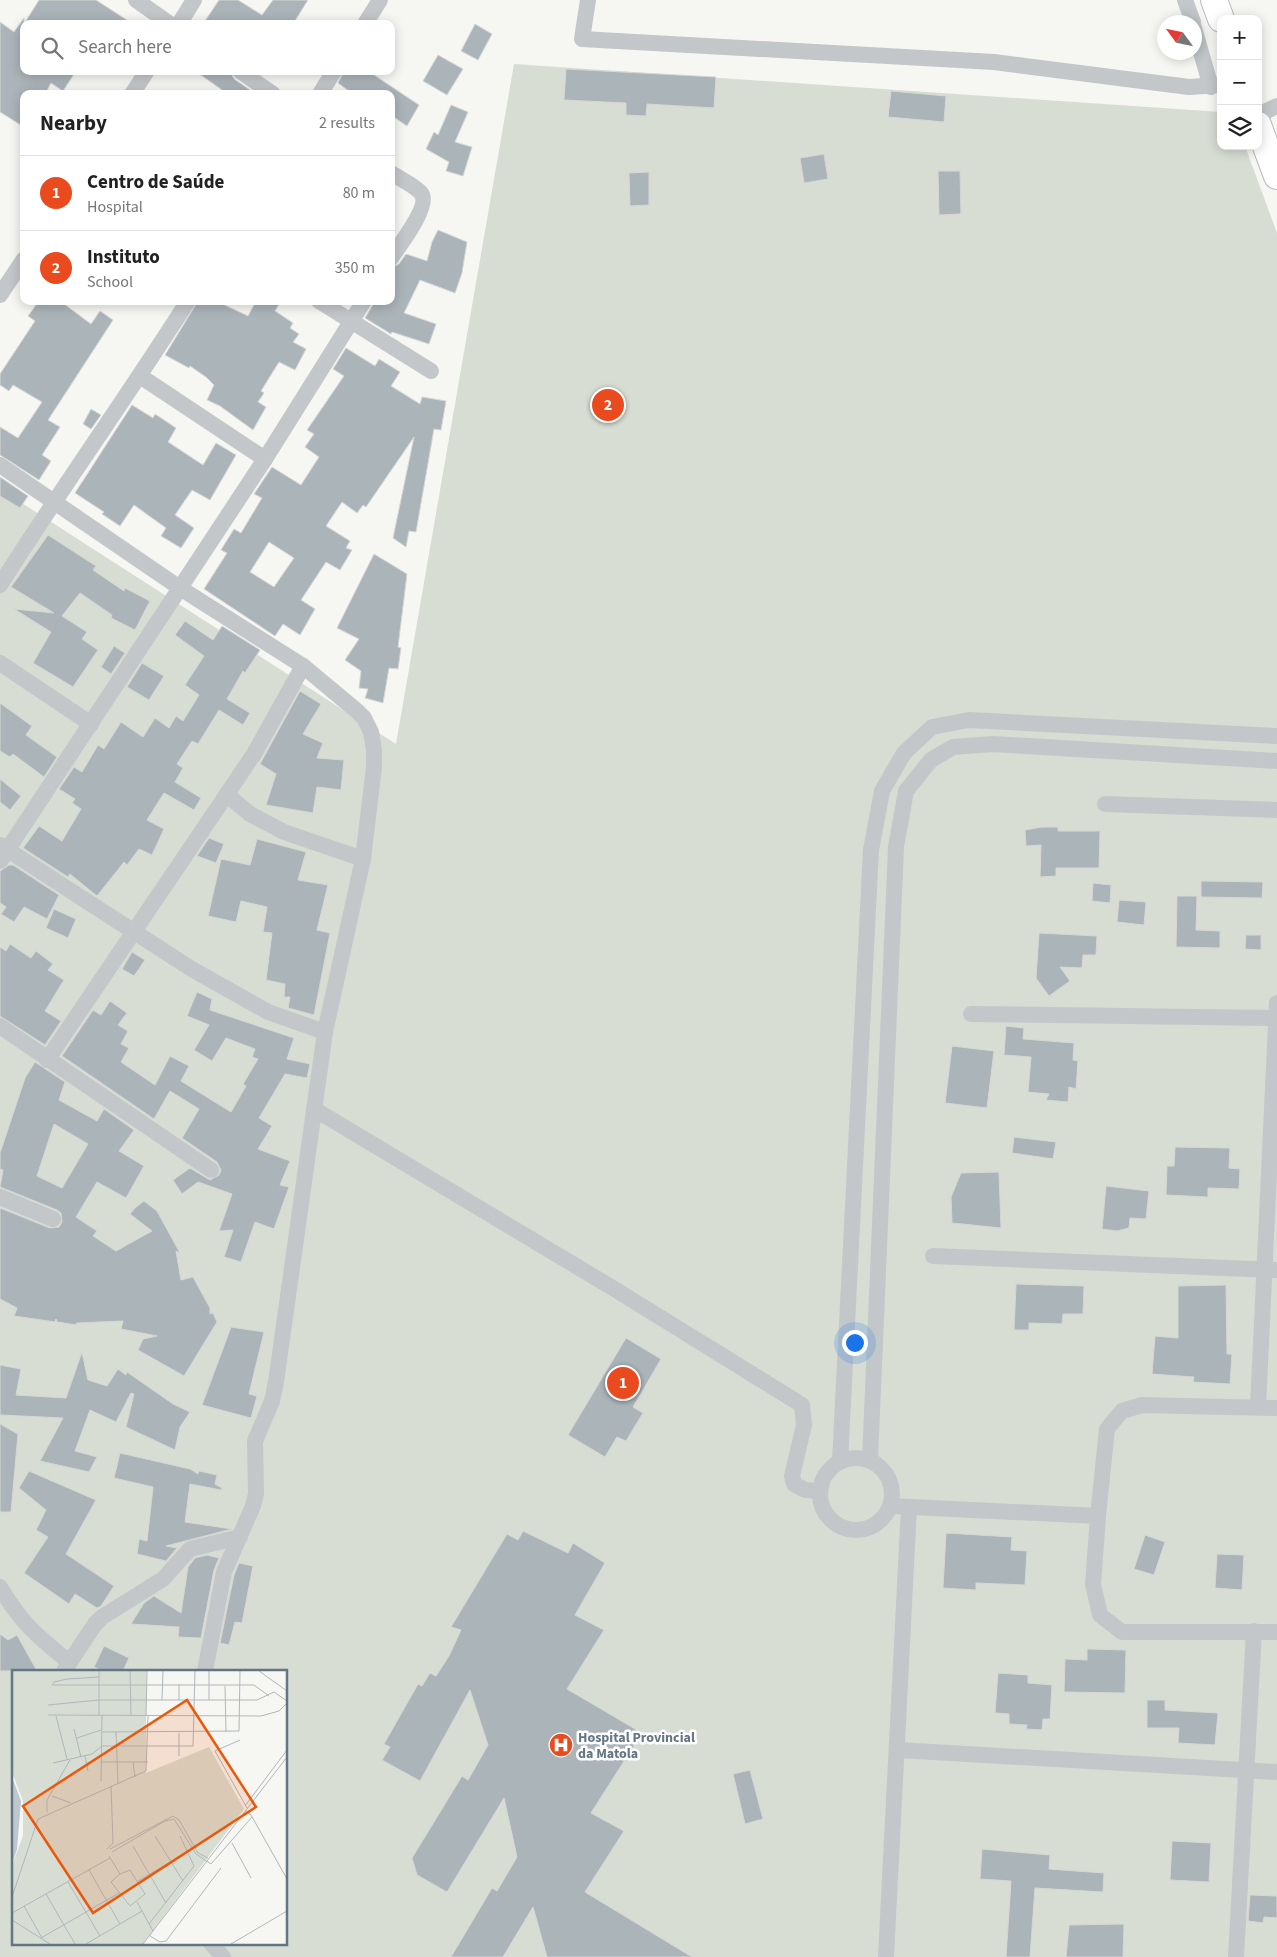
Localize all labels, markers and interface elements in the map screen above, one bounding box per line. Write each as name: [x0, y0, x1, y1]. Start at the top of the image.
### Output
north arrow: [1157, 15, 1202, 60]
map controls: [1217, 15, 1262, 150]
button: +: [1217, 15, 1262, 60]
search box: [20, 20, 395, 75]
icon: search: [38, 34, 66, 62]
text: Search here: [78, 34, 172, 61]
button: −: [1217, 60, 1262, 105]
button: layers: [1217, 105, 1262, 150]
text: Nearby: [40, 108, 107, 138]
text: 2 results: [319, 112, 375, 134]
text: Centro de Saúde: [87, 169, 224, 196]
text: 1: [52, 182, 60, 204]
text: 80 m: [343, 182, 375, 204]
text: Hospital: [87, 196, 143, 218]
text: Instituto: [87, 244, 160, 271]
text: 2: [52, 257, 60, 279]
text: 350 m: [335, 257, 375, 279]
text: School: [87, 271, 133, 293]
pin: 2: [592, 386, 624, 424]
your location: [842, 1330, 868, 1356]
pin: 1: [607, 1364, 639, 1402]
inset map: [12, 1670, 288, 1944]
place label: Hospital Provincial da Matola: [578, 1728, 695, 1764]
hospital icon: Hospital Provincial da Matola: [548, 1732, 574, 1758]

